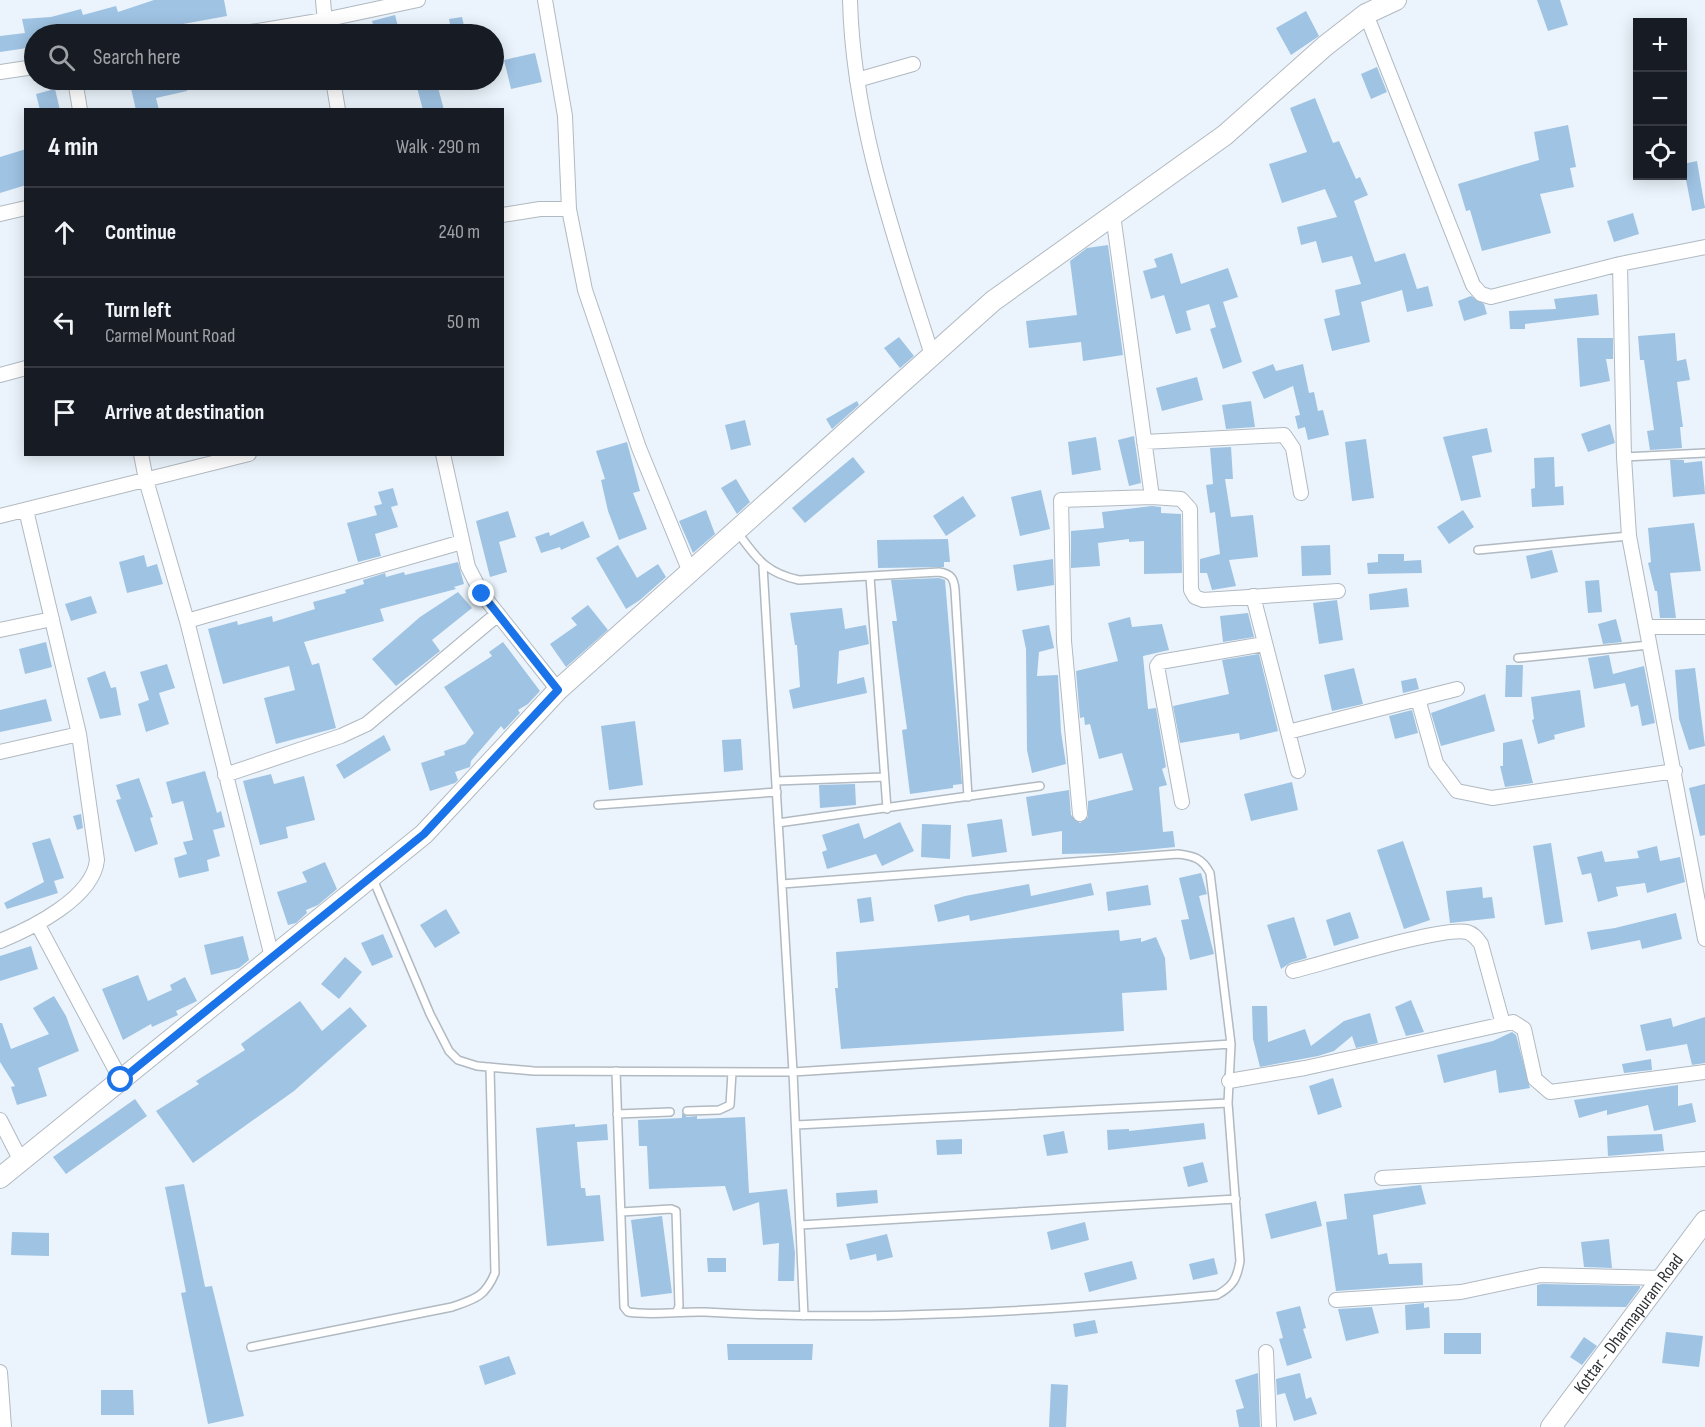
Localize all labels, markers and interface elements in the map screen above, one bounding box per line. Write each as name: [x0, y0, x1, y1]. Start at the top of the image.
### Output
map controls: [1633, 18, 1687, 180]
button: +: [1633, 18, 1687, 72]
search box: [24, 24, 504, 90]
icon: search: [45, 41, 78, 74]
text: Search here: [93, 44, 180, 71]
button: −: [1633, 72, 1687, 126]
button: locate: [1633, 126, 1687, 180]
text: 4 min: [48, 132, 98, 163]
text: Walk · 290 m: [396, 135, 480, 159]
icon: ahead: [48, 216, 81, 249]
text: Continue: [105, 219, 176, 246]
text: 240 m: [439, 220, 480, 244]
text: Turn left: [105, 297, 171, 324]
icon: left: [48, 306, 81, 339]
text: 50 m: [447, 310, 480, 334]
text: Carmel Mount Road: [105, 324, 235, 348]
icon: arrive: [48, 396, 81, 429]
text: Arrive at destination: [105, 399, 264, 426]
route end: [468, 580, 494, 606]
route start: [107, 1066, 133, 1092]
street label: Kottar - Dharmapuram Road: [1570, 1250, 1688, 1398]

